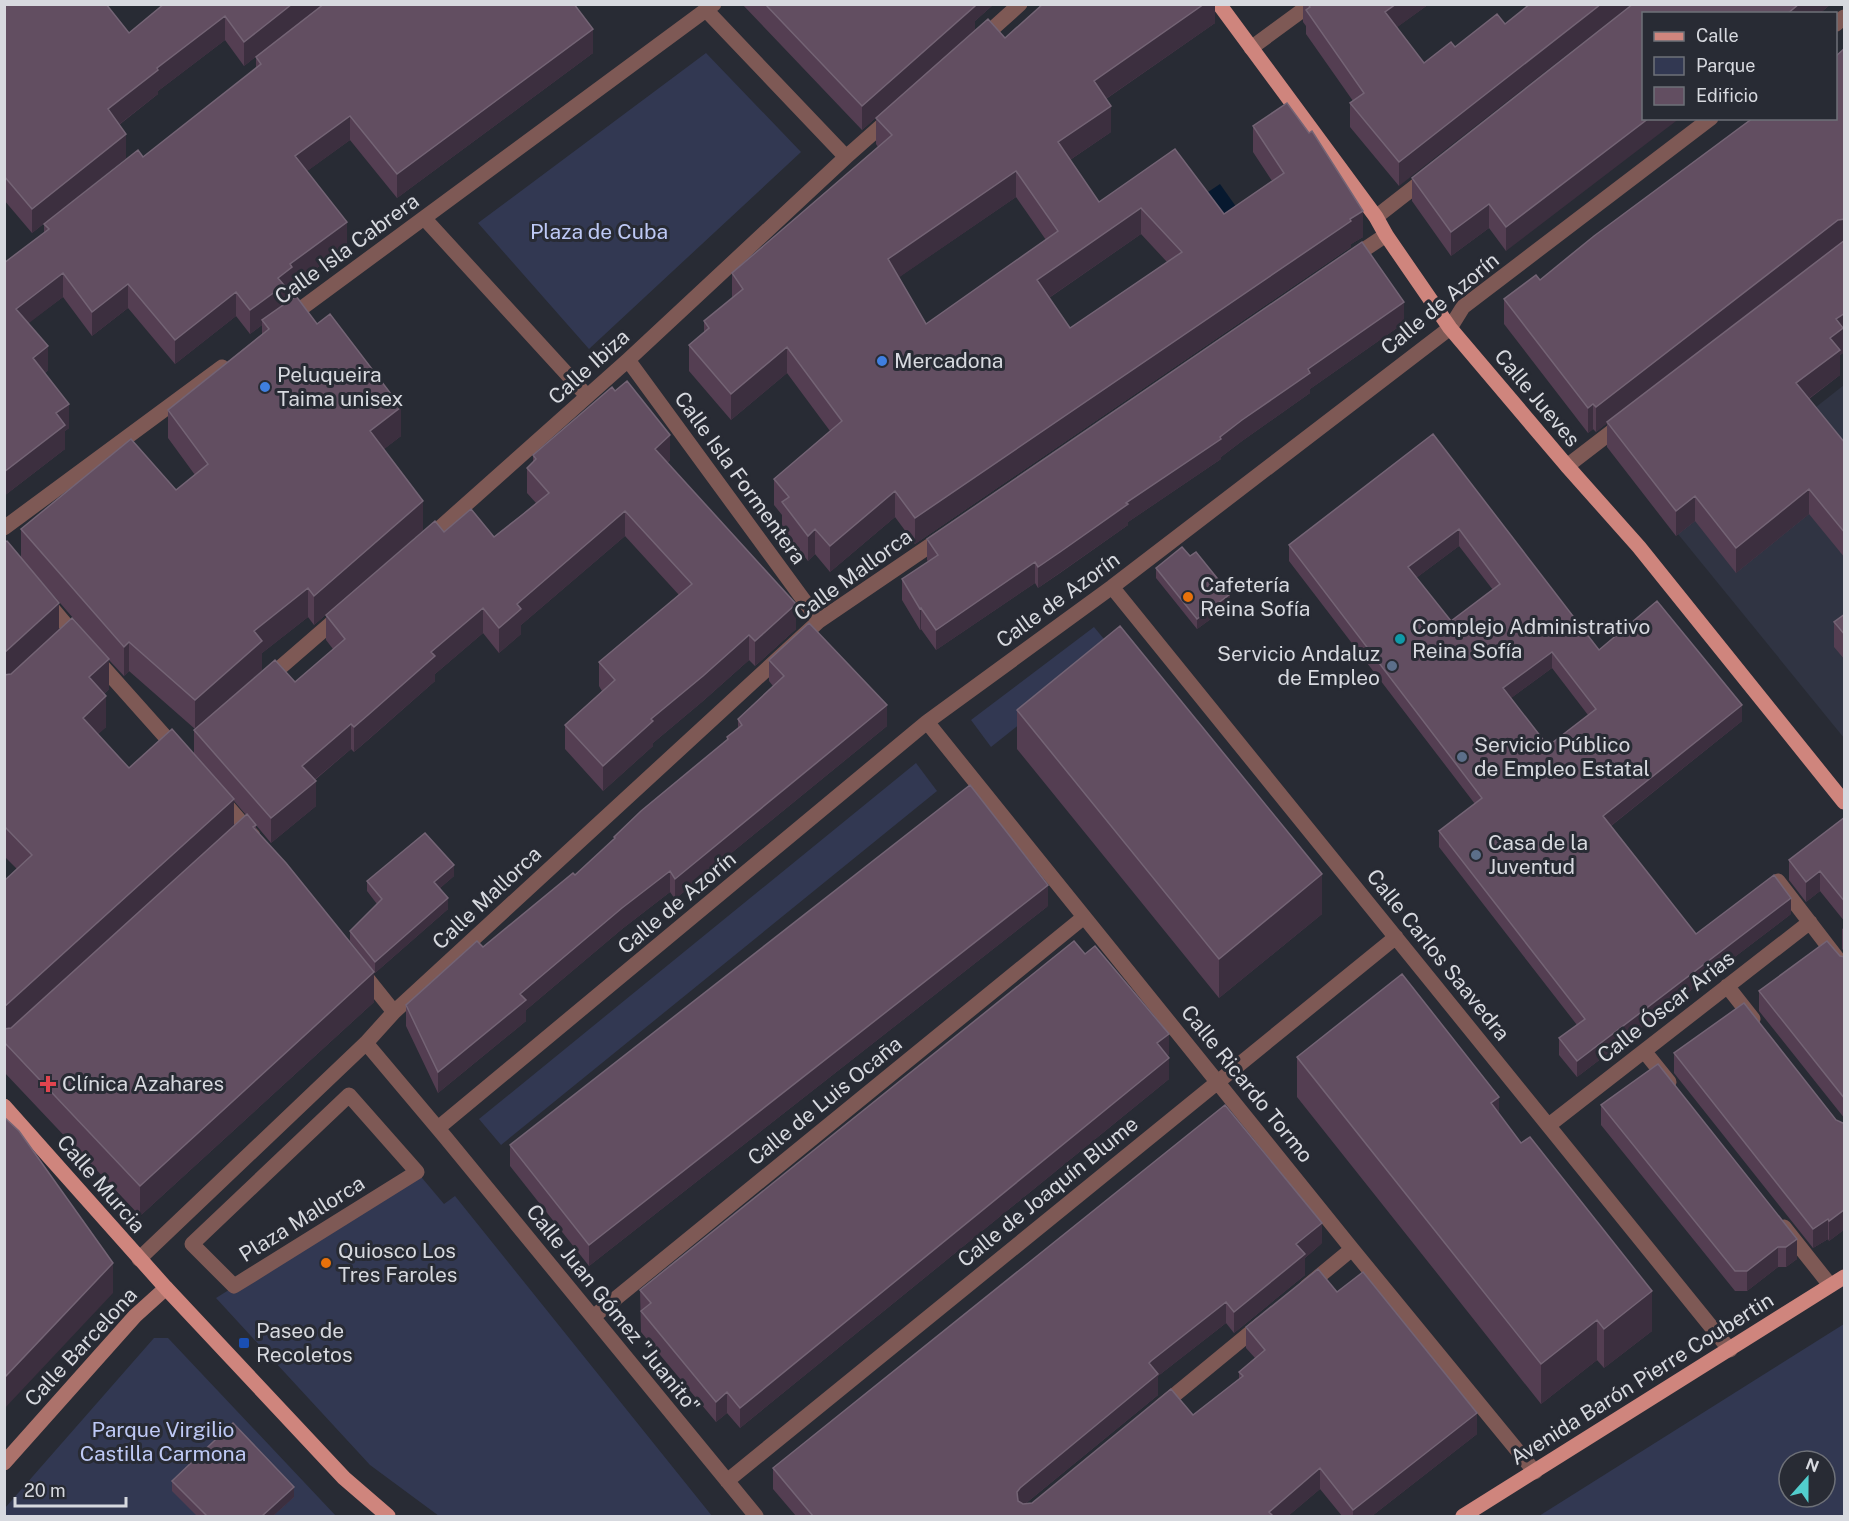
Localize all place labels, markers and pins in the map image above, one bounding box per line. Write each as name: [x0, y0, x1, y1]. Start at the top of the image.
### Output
place label: Mercadona: [894, 348, 1003, 373]
marker: Mercadona: [875, 354, 889, 368]
place label: Peluqueira Taima unisex: [277, 362, 403, 411]
marker: Peluqueira Taima unisex: [258, 380, 272, 394]
place label: Cafetería Reina Sofía: [1200, 572, 1310, 621]
marker: Cafetería Reina Sofía: [1181, 590, 1195, 604]
place label: Complejo Administrativo Reina Sofía: [1412, 614, 1650, 663]
marker: Complejo Administrativo Reina Sofía: [1393, 632, 1407, 646]
place label: Servicio Andaluz de Empleo: [1217, 641, 1380, 690]
marker: Servicio Andaluz de Empleo: [1385, 659, 1399, 673]
place label: Servicio Público de Empleo Estatal: [1474, 732, 1650, 781]
marker: Servicio Público de Empleo Estatal: [1455, 750, 1469, 764]
place label: Casa de la Juventud: [1488, 830, 1588, 879]
marker: Casa de la Juventud: [1469, 848, 1483, 862]
place label: Clínica Azahares: [62, 1071, 224, 1096]
marker: Clínica Azahares: [39, 1075, 57, 1093]
place label: Quiosco Los Tres Faroles: [338, 1238, 457, 1287]
marker: Quiosco Los Tres Faroles: [319, 1256, 333, 1270]
place label: Paseo de Recoletos: [256, 1318, 353, 1367]
marker: Paseo de Recoletos: [237, 1336, 251, 1350]

